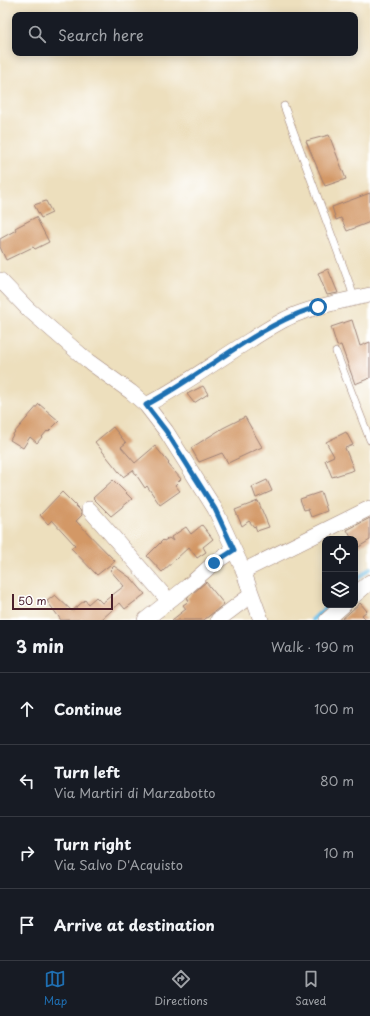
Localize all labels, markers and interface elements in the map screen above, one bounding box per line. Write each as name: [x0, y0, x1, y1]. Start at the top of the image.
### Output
search box: [12, 12, 358, 56]
icon: search: [26, 23, 48, 45]
text: Search here: [58, 23, 144, 46]
route start: [309, 298, 327, 316]
map controls: [322, 536, 358, 608]
button: locate: [322, 536, 358, 572]
route end: [205, 554, 223, 572]
button: layers: [322, 572, 358, 608]
scale bar: [12, 592, 113, 611]
text: 50 m: [18, 592, 47, 609]
text: 3 min: [16, 633, 64, 659]
text: Walk · 190 m: [271, 637, 354, 656]
text: Continue: [54, 697, 122, 720]
icon: ahead: [16, 698, 38, 720]
text: 100 m: [314, 699, 354, 718]
text: Turn left: [54, 760, 120, 783]
icon: left: [16, 770, 38, 792]
text: 80 m: [320, 771, 354, 790]
text: Via Martiri di Marzabotto: [54, 783, 216, 802]
text: Turn right: [54, 832, 131, 855]
icon: right: [16, 842, 38, 864]
text: 10 m: [324, 843, 354, 862]
text: Via Salvo D'Acquisto: [54, 855, 183, 874]
text: Arrive at destination: [54, 913, 215, 936]
icon: arrive: [16, 914, 38, 936]
tab: Map: [44, 968, 67, 1009]
tab: Directions: [154, 968, 208, 1009]
tab: Saved: [295, 968, 326, 1009]

